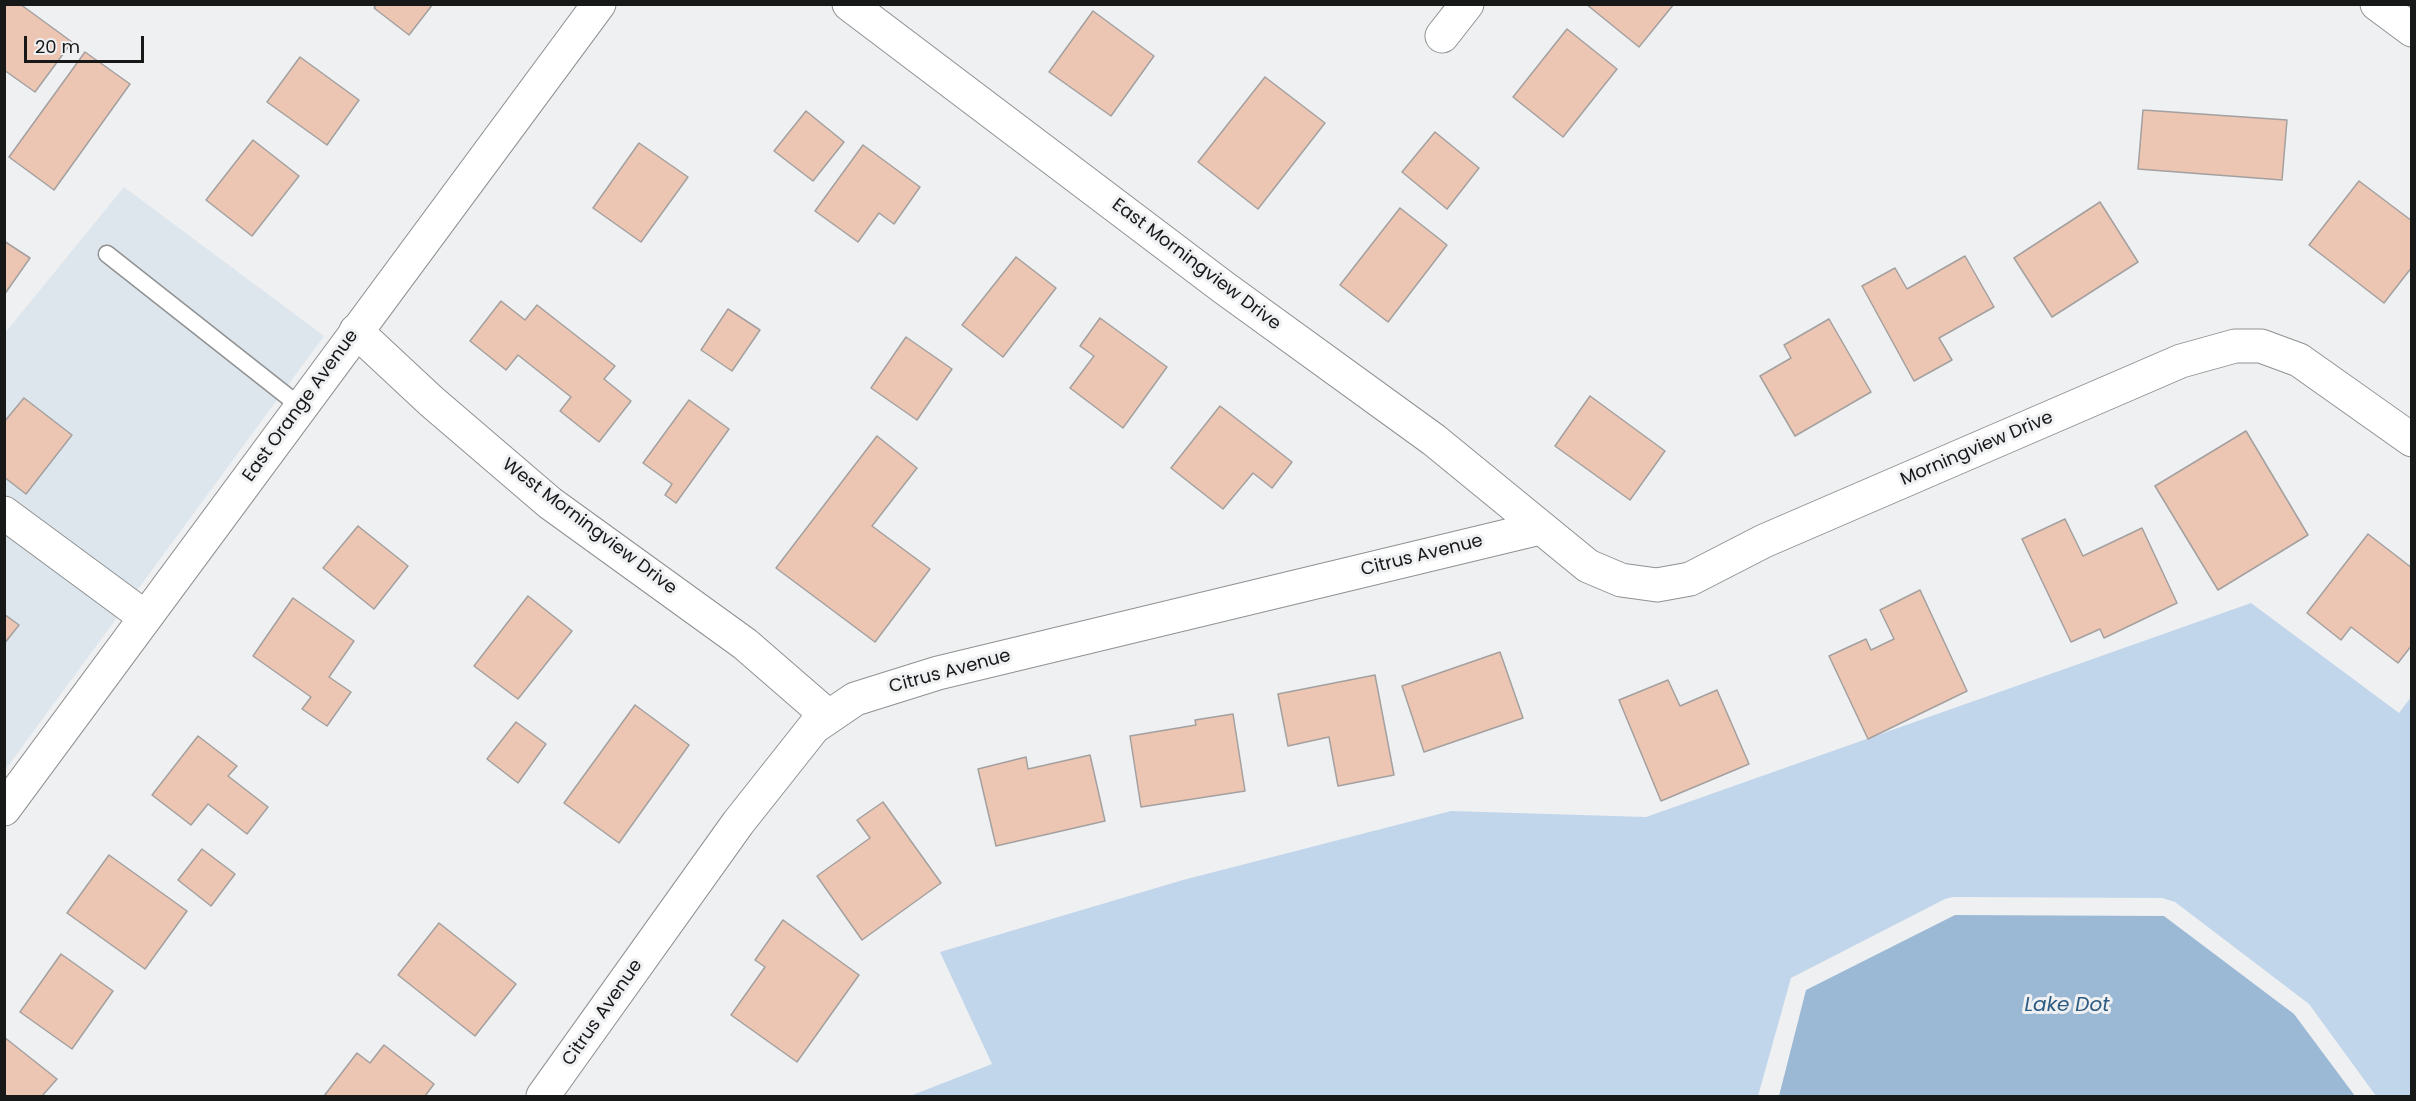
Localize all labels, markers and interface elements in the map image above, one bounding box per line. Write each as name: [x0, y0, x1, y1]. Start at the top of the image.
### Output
scale bar: [27, 24, 147, 62]
text: 20 m: [35, 34, 80, 59]
street label: East Morningview Drive: [1107, 194, 1285, 336]
street label: East Orange Avenue: [239, 326, 363, 486]
street label: Morningview Drive: [1897, 407, 2057, 491]
street label: West Morningview Drive: [497, 454, 681, 600]
street label: Citrus Avenue: [1359, 530, 1485, 582]
street label: Citrus Avenue: [887, 645, 1013, 699]
street label: Citrus Avenue: [558, 956, 648, 1070]
water label: Lake Dot: [2024, 994, 2110, 1018]

